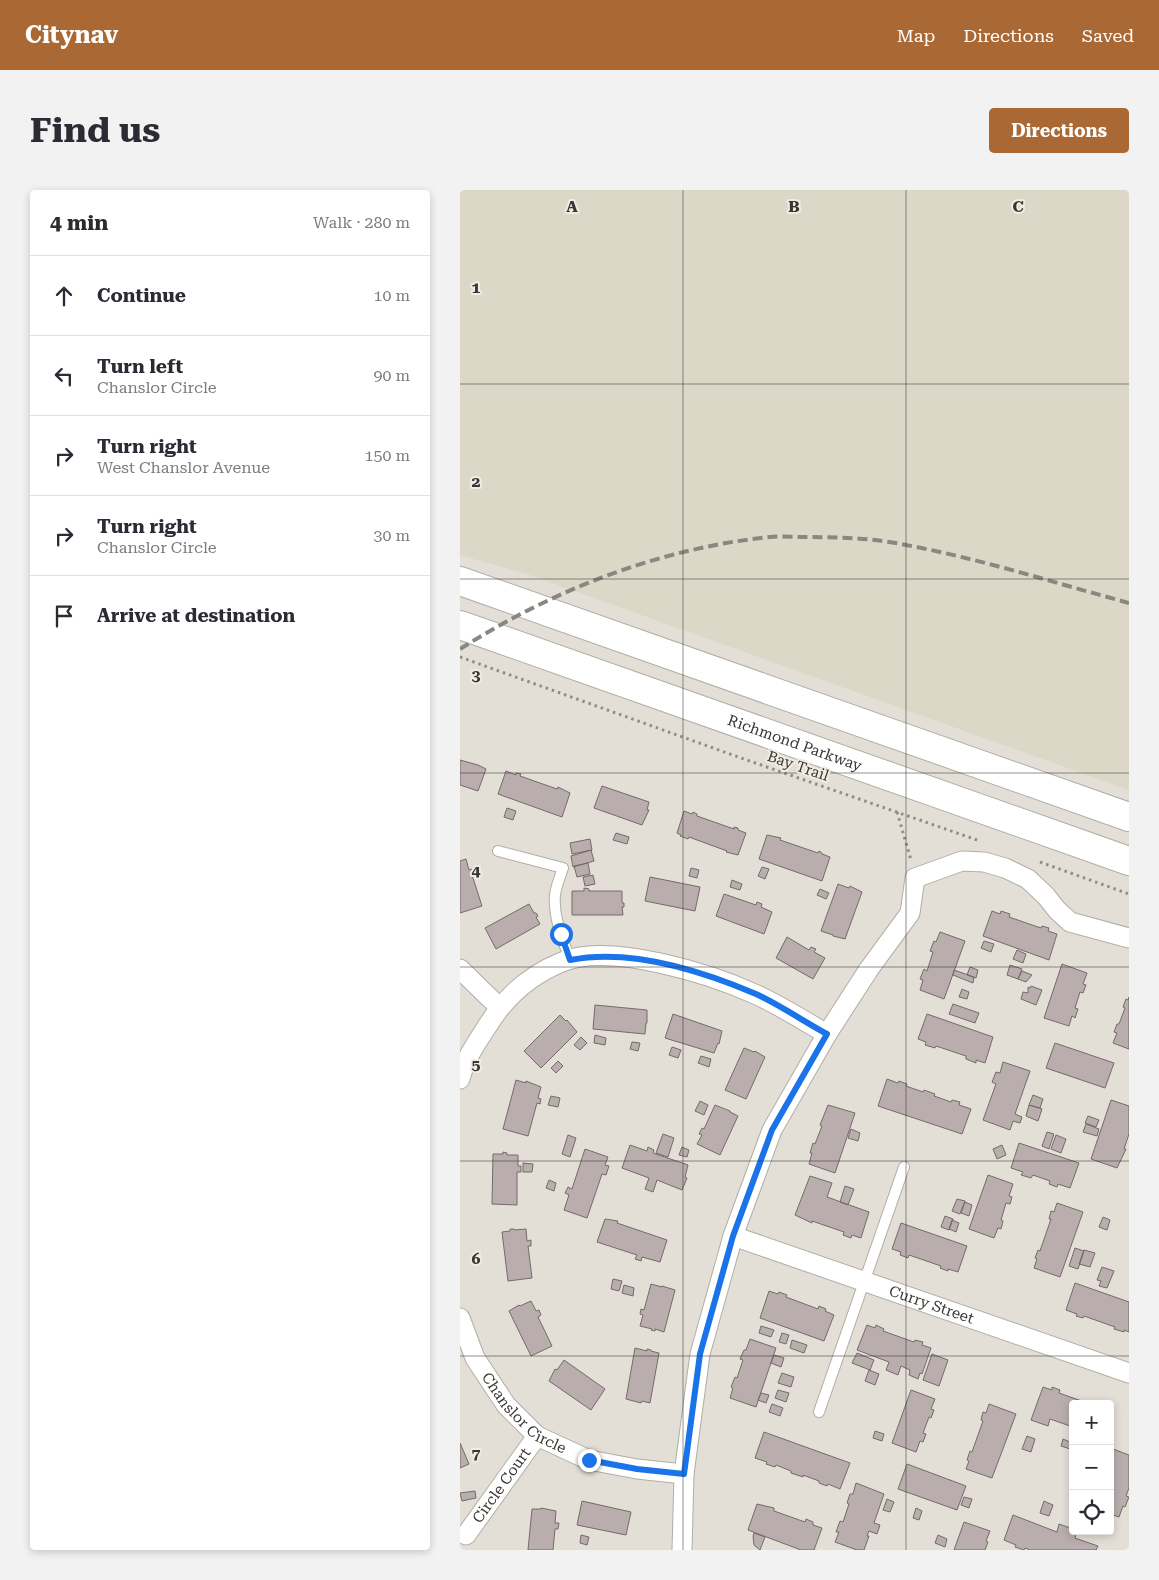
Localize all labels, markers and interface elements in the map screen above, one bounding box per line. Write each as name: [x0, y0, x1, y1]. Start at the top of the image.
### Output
text: Citynav: [25, 21, 118, 49]
text: Map: [897, 25, 935, 46]
text: Directions: [963, 25, 1054, 46]
text: Saved: [1082, 25, 1134, 46]
button: Directions: [989, 108, 1129, 153]
text: Find us: [30, 110, 160, 151]
text: A: [566, 197, 578, 216]
text: B: [788, 197, 800, 216]
text: C: [1012, 197, 1024, 216]
text: 4 min: [50, 211, 108, 235]
text: Walk · 280 m: [313, 213, 410, 232]
text: 1: [472, 278, 481, 297]
icon: ahead: [50, 282, 78, 310]
text: Continue: [97, 284, 186, 307]
text: 10 m: [373, 286, 410, 305]
text: Turn left: [97, 355, 183, 378]
icon: left: [50, 362, 78, 390]
text: 90 m: [373, 366, 410, 385]
text: Chanslor Circle: [97, 378, 217, 397]
text: Turn right: [97, 435, 197, 458]
icon: right: [50, 442, 78, 470]
text: 150 m: [364, 446, 410, 465]
text: West Chanslor Avenue: [97, 458, 270, 477]
text: 2: [472, 472, 481, 491]
text: Turn right: [97, 515, 197, 538]
icon: right: [50, 522, 78, 550]
text: 30 m: [373, 526, 410, 545]
text: Chanslor Circle: [97, 538, 217, 557]
icon: arrive: [50, 602, 78, 630]
text: Arrive at destination: [97, 604, 295, 627]
text: 3: [472, 666, 481, 685]
street label: Richmond Parkway: [725, 711, 864, 775]
street label: Bay Trail: [765, 747, 831, 785]
text: 4: [472, 861, 481, 880]
route start: [550, 923, 573, 946]
text: 5: [472, 1055, 481, 1074]
text: 6: [472, 1249, 481, 1268]
street label: Curry Street: [887, 1282, 977, 1328]
street label: Chanslor Circle: [478, 1369, 569, 1457]
map controls: [1069, 1400, 1114, 1535]
button: +: [1069, 1400, 1114, 1445]
street label: Circle Court: [469, 1444, 535, 1527]
text: 7: [472, 1444, 481, 1463]
button: −: [1069, 1445, 1114, 1490]
route end: [578, 1449, 601, 1472]
button: locate: [1069, 1490, 1114, 1535]

